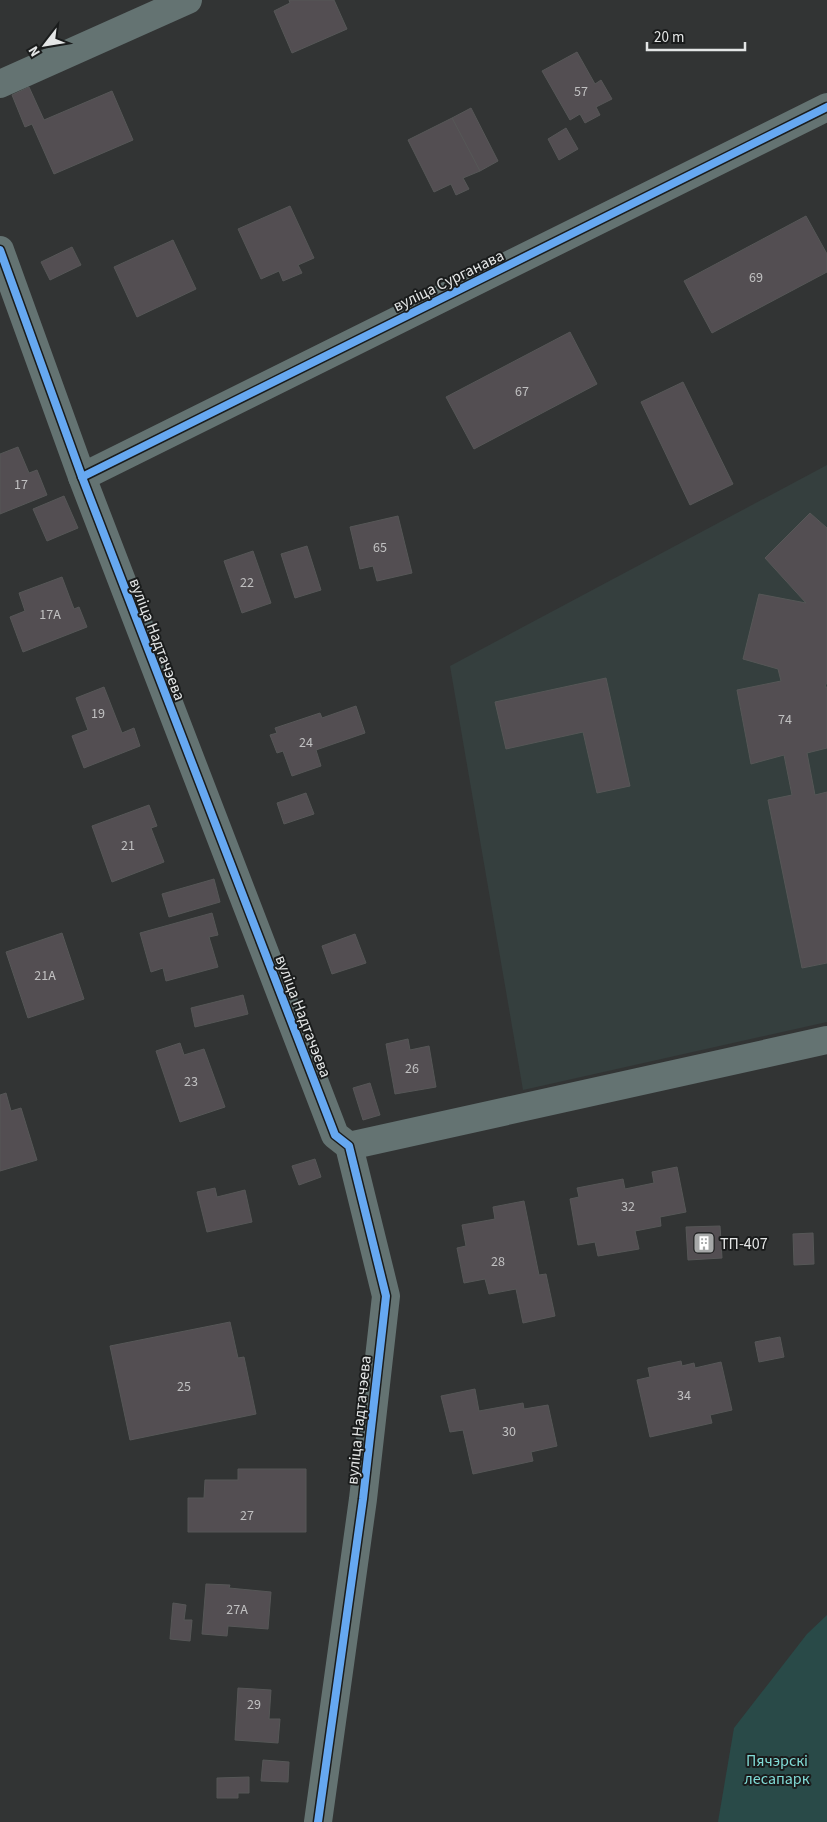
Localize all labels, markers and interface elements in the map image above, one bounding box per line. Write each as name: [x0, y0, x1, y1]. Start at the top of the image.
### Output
north arrow: [20, 20, 70, 70]
scale bar: [647, 20, 744, 52]
text: 20 m: [654, 27, 684, 48]
text: N: [24, 42, 46, 60]
house number: 57: [574, 82, 588, 102]
street label: вуліца Сурганава: [389, 245, 508, 317]
house number: 69: [749, 268, 763, 288]
house number: 67: [515, 382, 529, 402]
house number: 17: [14, 475, 28, 495]
house number: 65: [373, 538, 387, 558]
house number: 22: [240, 573, 254, 593]
street label: вуліца Надтачэева: [124, 575, 191, 704]
house number: 17А: [39, 605, 61, 625]
house number: 19: [91, 704, 105, 724]
house number: 74: [778, 710, 792, 730]
house number: 24: [299, 733, 313, 753]
house number: 21: [121, 836, 135, 856]
street label: вуліца Надтачэева: [270, 952, 337, 1081]
house number: 21А: [34, 966, 56, 986]
house number: 26: [405, 1059, 419, 1079]
house number: 23: [184, 1072, 198, 1092]
house number: 32: [621, 1197, 635, 1217]
building icon: ТП-407: [692, 1231, 716, 1255]
place label: ТП-407: [720, 1233, 768, 1255]
house number: 28: [491, 1252, 505, 1272]
street label: вуліца Надтачэева: [341, 1354, 377, 1486]
house number: 25: [177, 1377, 191, 1397]
house number: 34: [677, 1386, 691, 1406]
house number: 30: [502, 1422, 516, 1442]
house number: 27: [240, 1506, 254, 1526]
house number: 27А: [226, 1600, 248, 1620]
house number: 29: [247, 1695, 261, 1715]
park label: Пячэрскі лесапарк: [744, 1750, 810, 1790]

